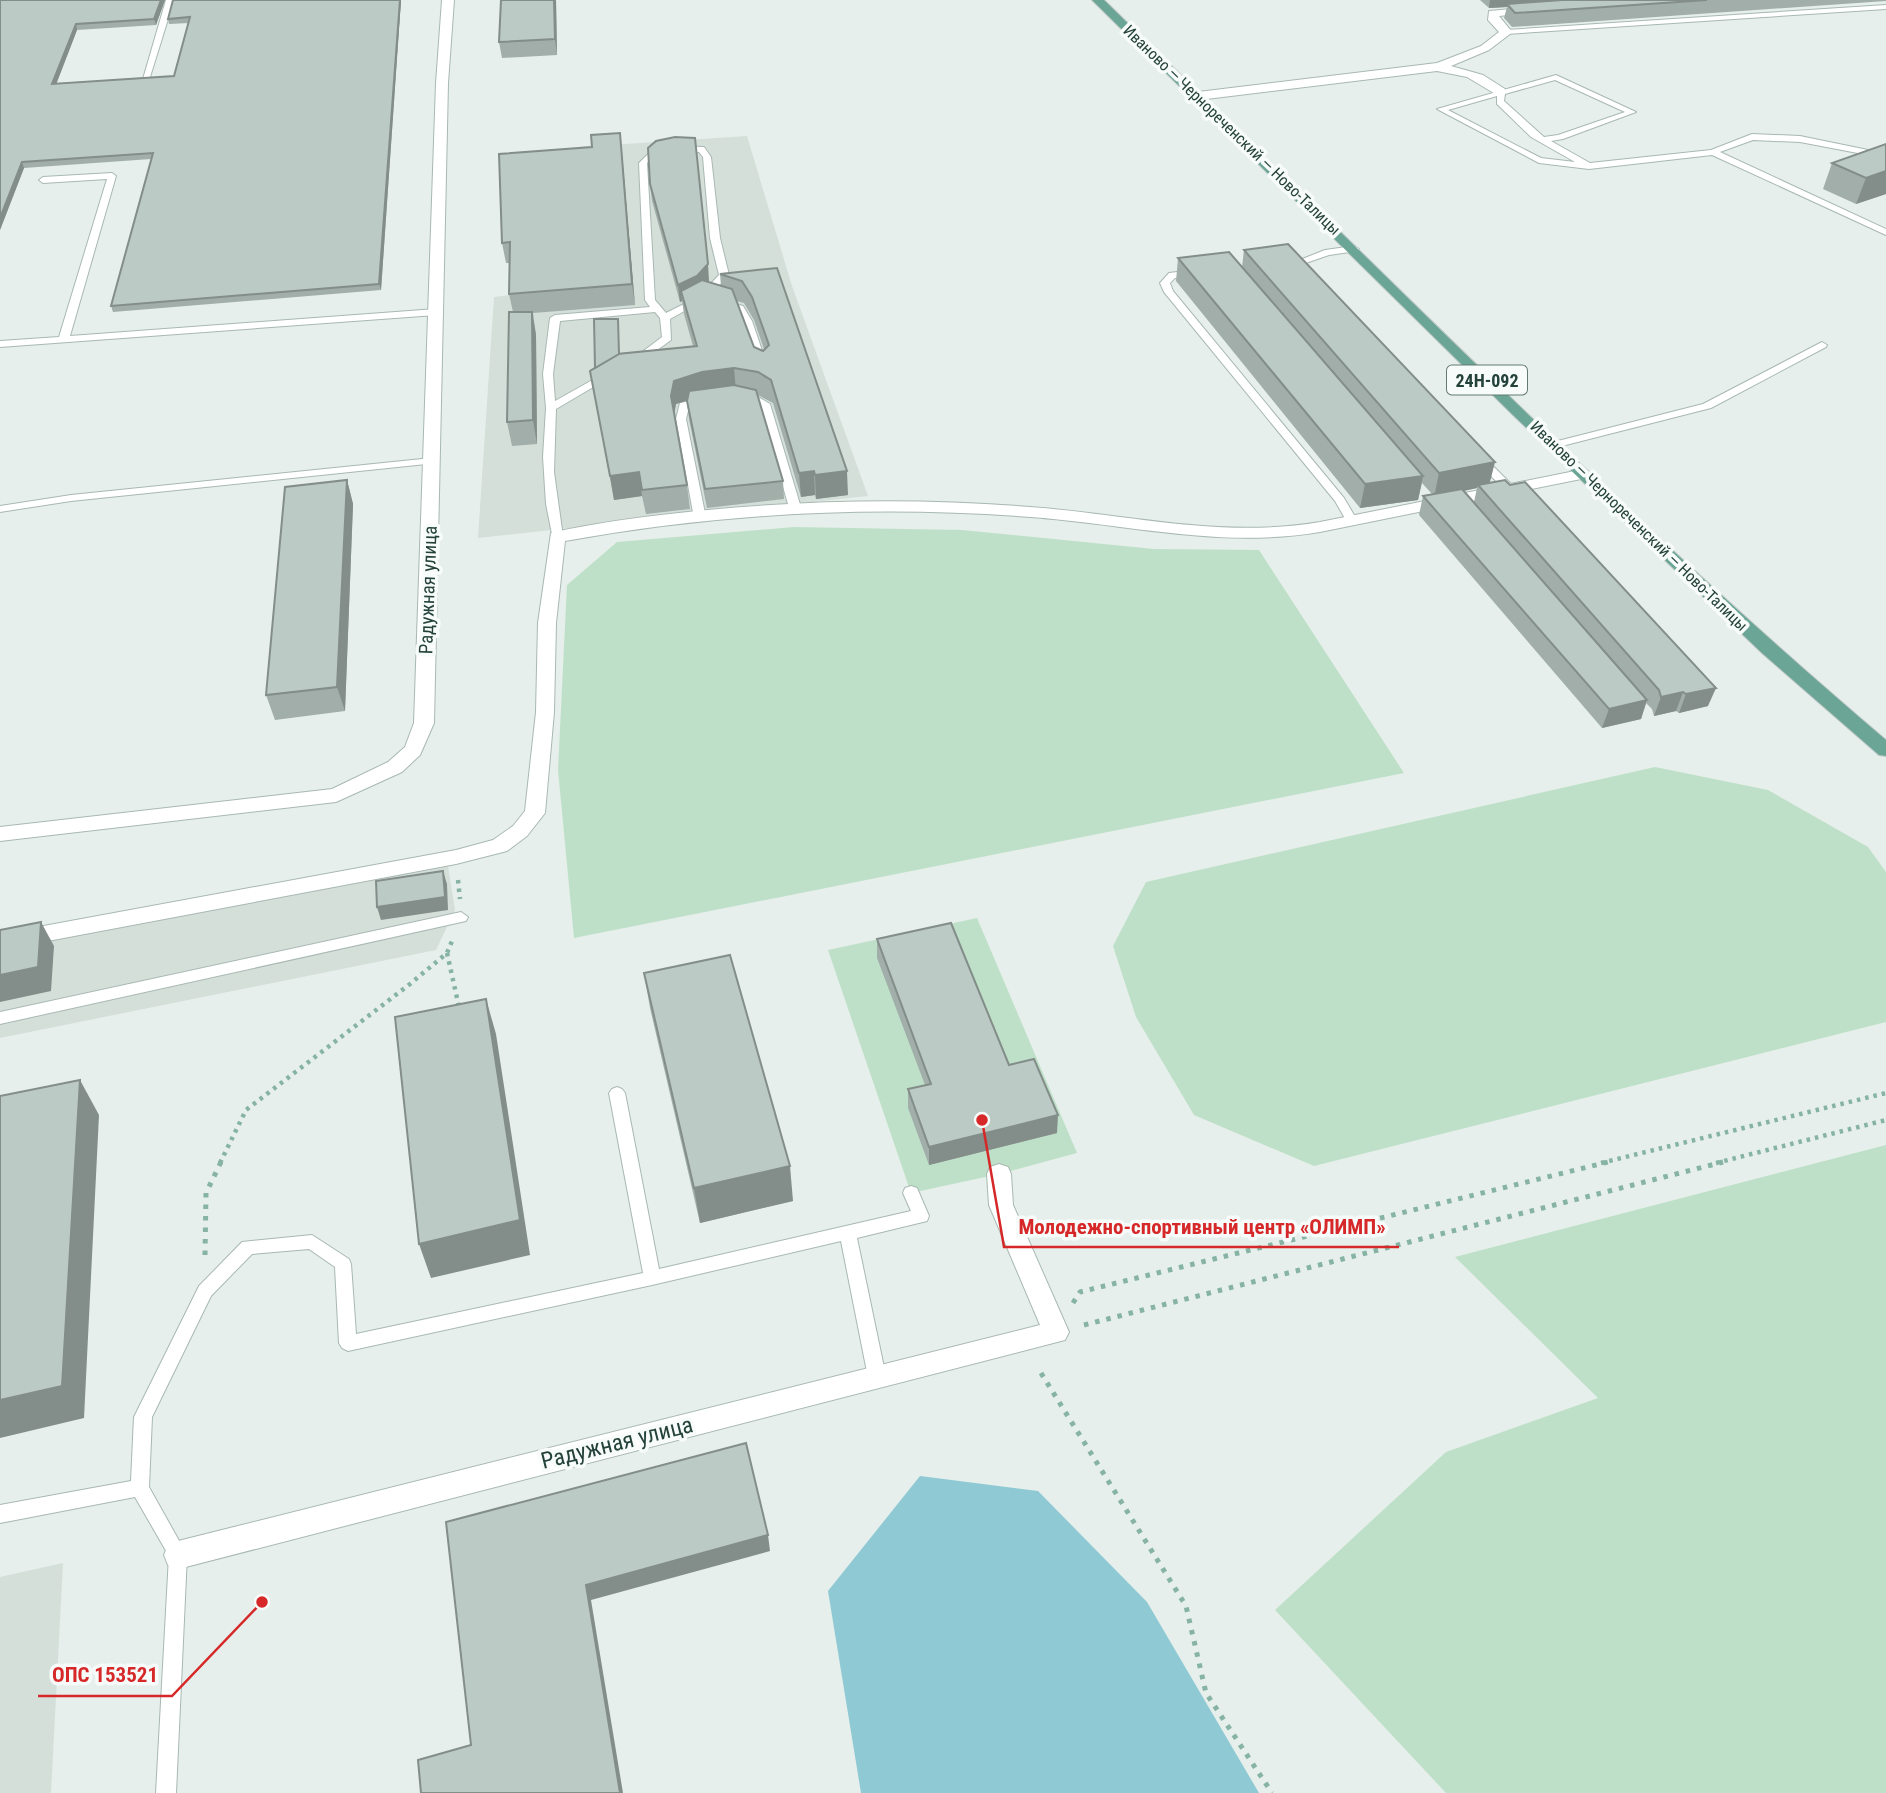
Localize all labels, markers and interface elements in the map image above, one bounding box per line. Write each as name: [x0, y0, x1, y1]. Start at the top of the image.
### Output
street label: Иваново — Чернореченский — Ново-Талицы: [1120, 21, 1344, 239]
road number: 24Н-092: [1447, 366, 1527, 394]
street label: Иваново — Чернореченский — Ново-Талицы: [1527, 417, 1751, 635]
street label: Радужная улица: [414, 525, 442, 655]
callout: Молодежно-спортивный центр «ОЛИМП»: [1004, 1205, 1399, 1247]
text: Молодежно-спортивный центр «ОЛИМП»: [1018, 1215, 1386, 1239]
street label: Радужная улица: [538, 1411, 696, 1475]
callout: ОПС 153521: [38, 1654, 172, 1696]
text: ОПС 153521: [52, 1663, 158, 1687]

